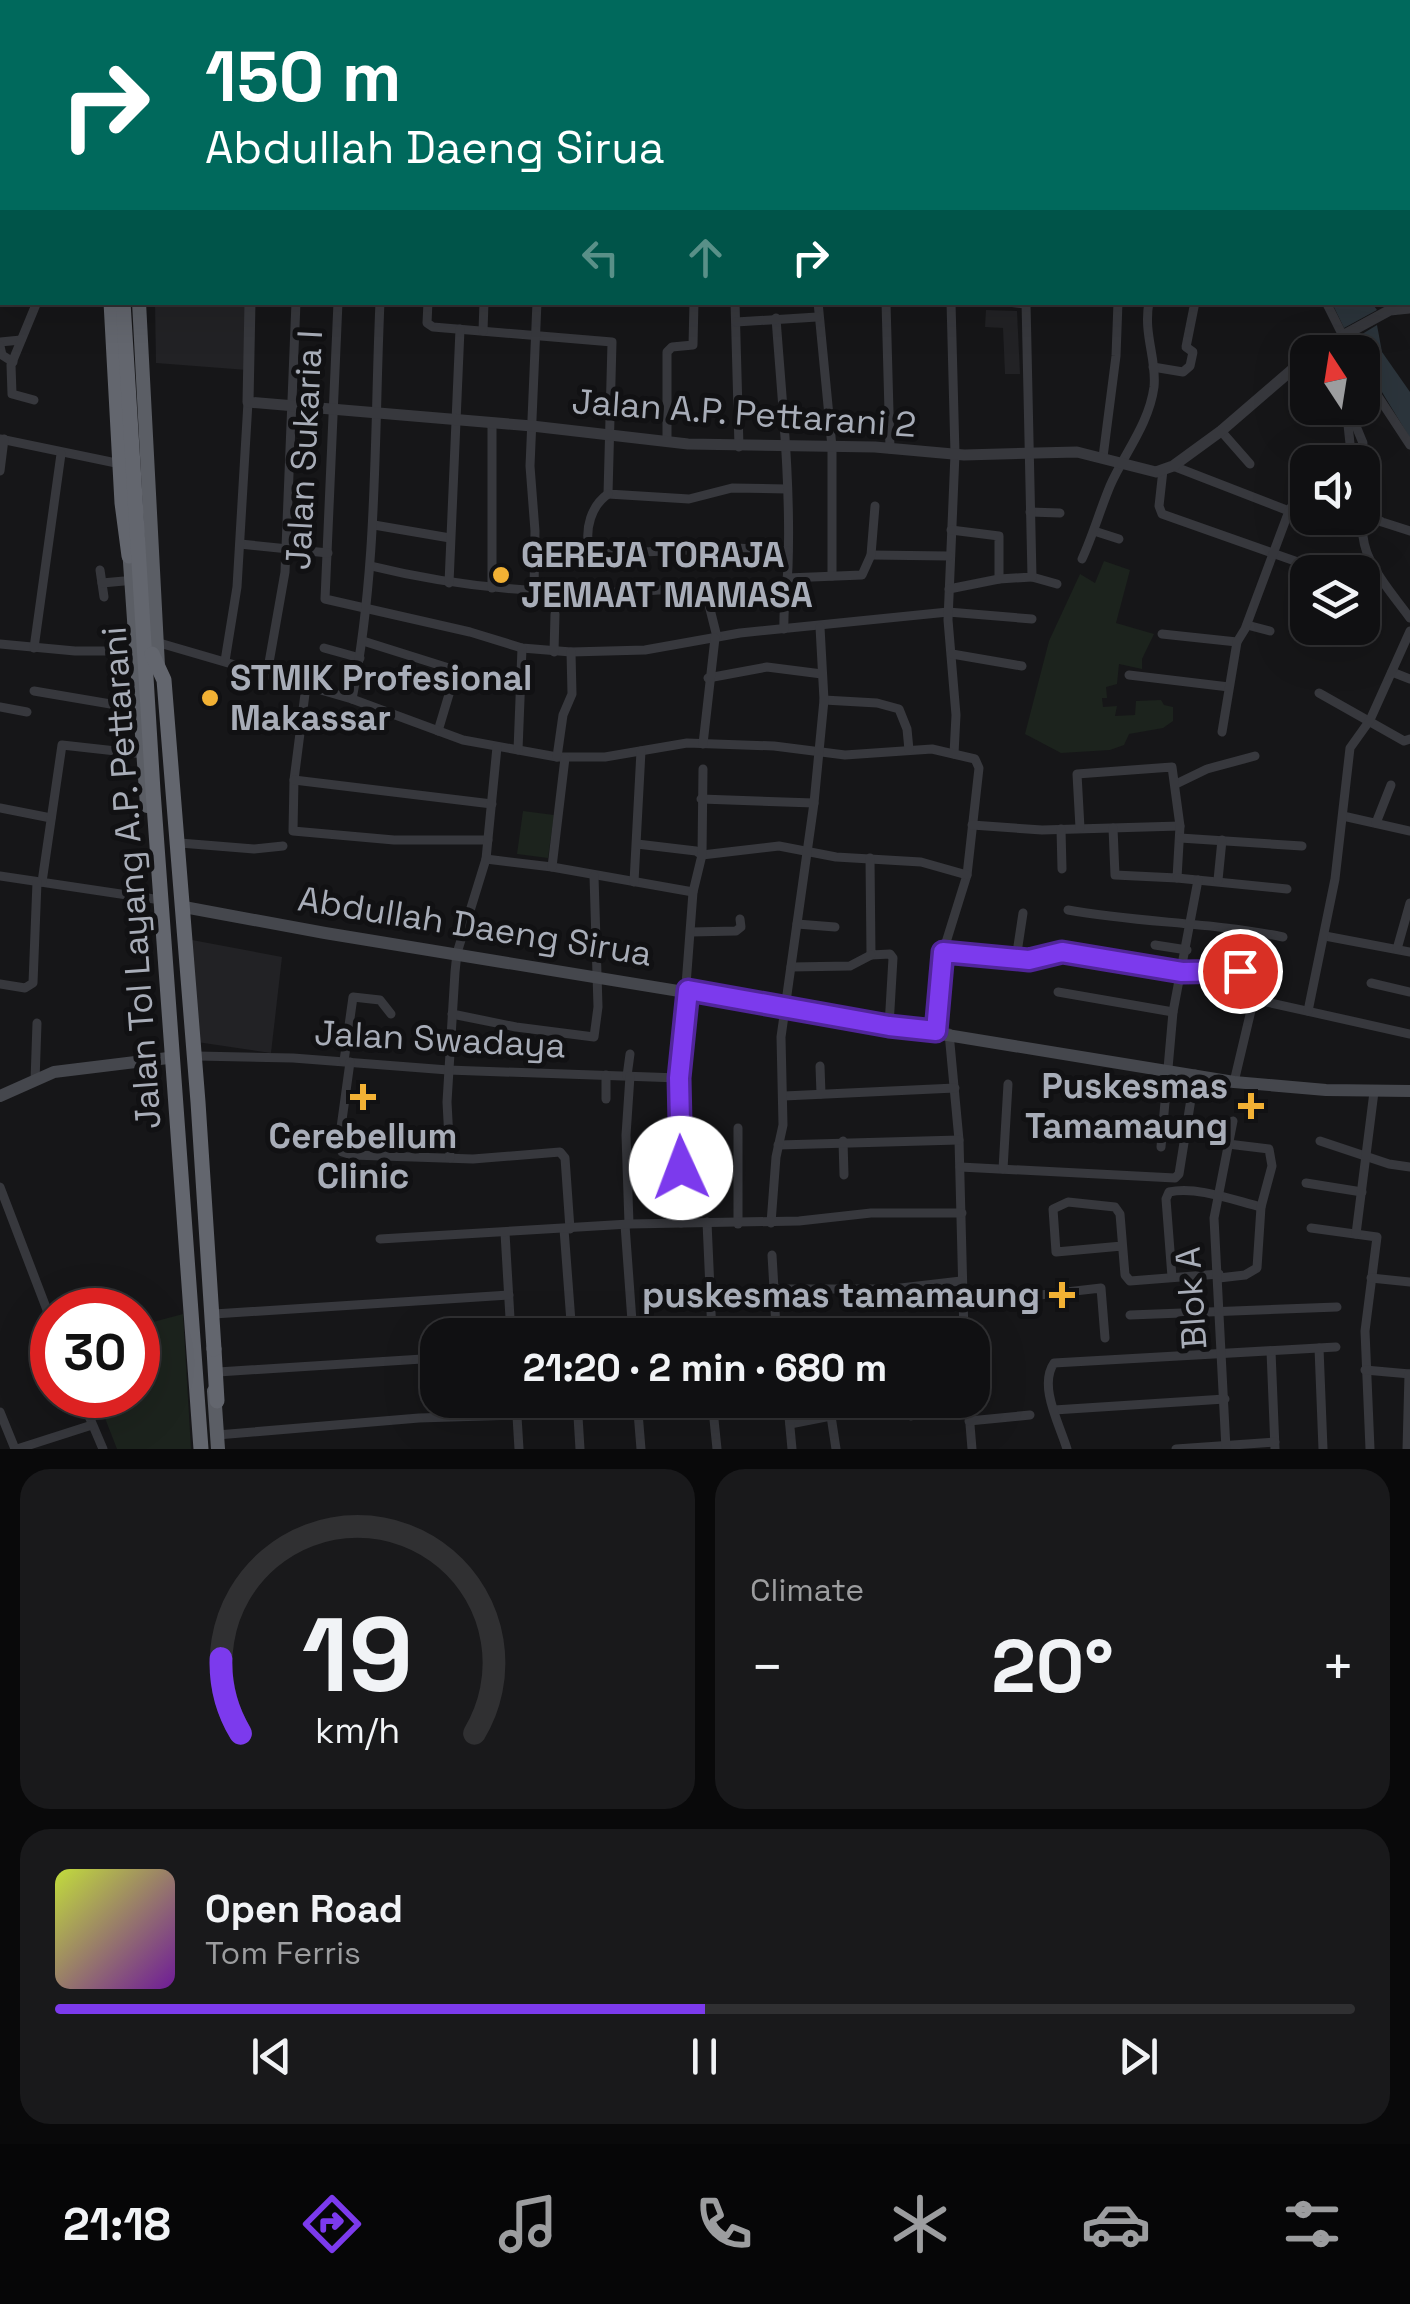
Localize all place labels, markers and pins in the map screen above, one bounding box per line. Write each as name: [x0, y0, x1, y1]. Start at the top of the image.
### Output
place label: GEREJA TORAJA JEMAAT MAMASA: [521, 533, 813, 617]
marker: GEREJA TORAJA JEMAAT MAMASA: [490, 564, 512, 586]
place label: STMIK Profesional Makassar: [230, 656, 532, 740]
marker: STMIK Profesional Makassar: [199, 687, 221, 709]
pin: [1198, 929, 1283, 1014]
place label: Puskesmas Tamamaung: [1025, 1064, 1228, 1148]
marker: Cerebellum Clinic: [350, 1084, 376, 1110]
marker: Puskesmas Tamamaung: [1238, 1093, 1264, 1119]
place label: Cerebellum Clinic: [269, 1114, 457, 1198]
place label: puskesmas tamamaung: [642, 1273, 1040, 1317]
marker: puskesmas tamamaung: [1049, 1282, 1075, 1308]

